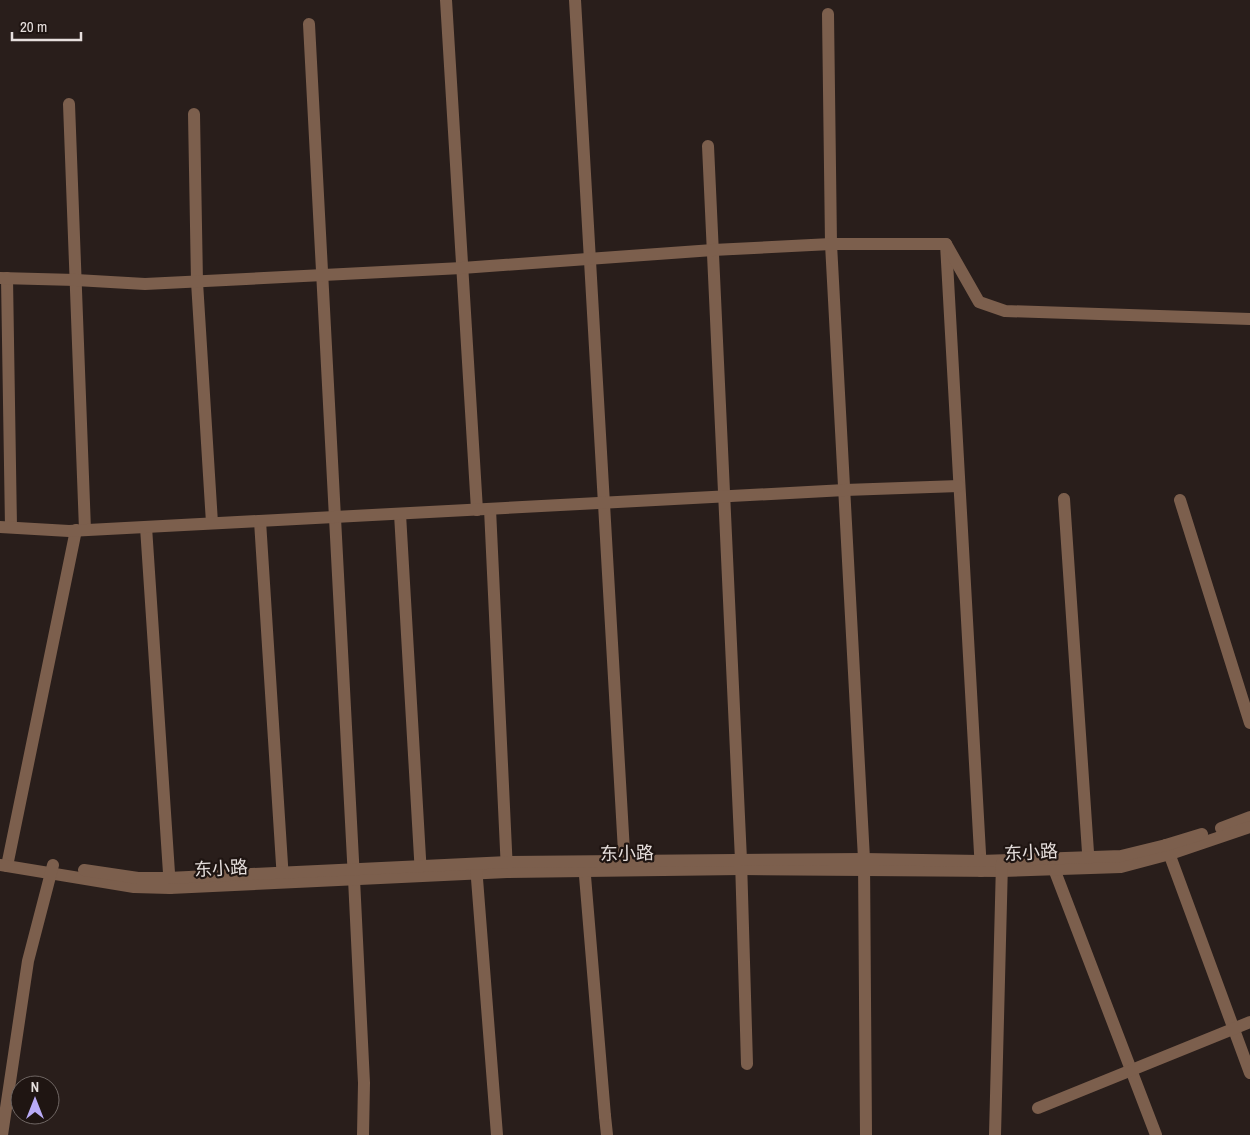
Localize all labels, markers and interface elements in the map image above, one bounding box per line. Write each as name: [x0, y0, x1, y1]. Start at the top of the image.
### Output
scale bar: [12, 10, 81, 42]
text: 20 m: [20, 16, 47, 37]
street label: 东小路: [1003, 838, 1059, 866]
street label: 东小路: [600, 840, 654, 866]
street label: 东小路: [193, 854, 249, 882]
north arrow: [10, 1075, 60, 1125]
text: N: [31, 1078, 39, 1096]

